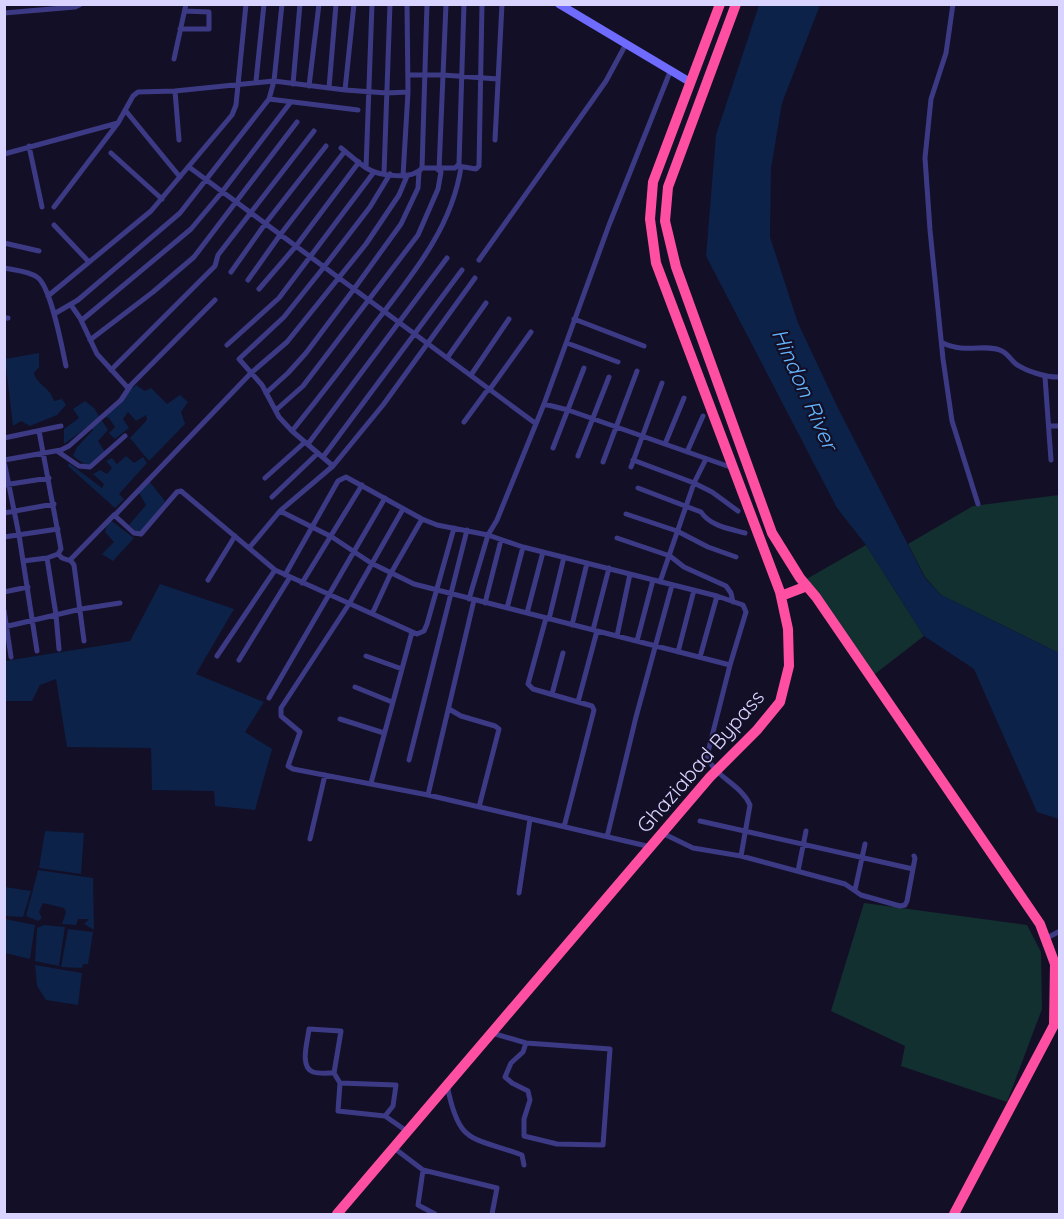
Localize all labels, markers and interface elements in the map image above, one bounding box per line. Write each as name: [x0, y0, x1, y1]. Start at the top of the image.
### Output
water label: Hindon River: [766, 324, 845, 457]
street label: Ghaziabad Bypass: [631, 684, 769, 838]

